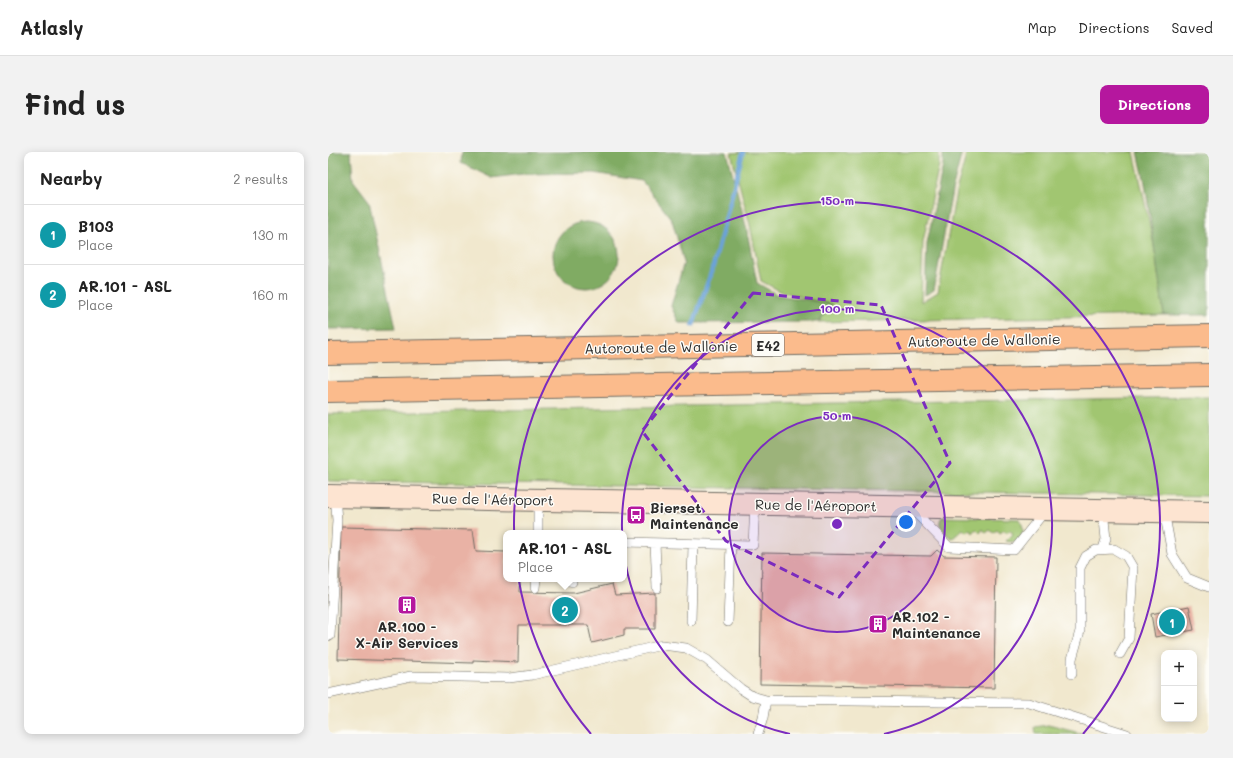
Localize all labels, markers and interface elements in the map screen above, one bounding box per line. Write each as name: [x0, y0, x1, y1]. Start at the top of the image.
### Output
text: Atlasly: [20, 15, 83, 40]
text: Map: [1028, 18, 1056, 37]
text: Directions: [1078, 18, 1149, 37]
text: Saved: [1171, 18, 1213, 37]
button: Directions: [1100, 85, 1209, 124]
text: Find us: [24, 86, 125, 122]
text: Nearby: [40, 167, 102, 189]
text: 2 results: [233, 170, 288, 187]
text: 150 m: [820, 192, 854, 208]
text: B103: [78, 216, 113, 236]
text: 1: [50, 226, 56, 243]
text: 130 m: [252, 226, 288, 243]
text: Place: [78, 236, 113, 253]
text: AR.101 - ASL: [78, 276, 172, 296]
text: 2: [49, 286, 57, 303]
text: 160 m: [252, 286, 288, 303]
text: Place: [78, 296, 113, 313]
text: 100 m: [820, 300, 854, 316]
street label: Autoroute de Wallonie: [907, 329, 1061, 351]
road number: E42: [752, 334, 784, 356]
street label: Autoroute de Wallonie: [584, 336, 738, 358]
text: 50 m: [823, 407, 851, 423]
street label: Rue de l'Aéroport: [432, 488, 554, 510]
street label: Rue de l'Aéroport: [755, 494, 877, 516]
place label: Bierset Maintenance: [650, 498, 739, 533]
bus stop icon: Bierset Maintenance: [625, 504, 647, 526]
your location: [896, 512, 916, 532]
centre of rings: [830, 517, 844, 531]
popup: [503, 530, 627, 582]
text: AR.101 - ASL: [518, 538, 612, 558]
text: Place: [518, 558, 553, 575]
building icon: AR.100 - X-Air Services: [396, 594, 418, 616]
pin: 2: [552, 595, 578, 625]
place label: AR.102 - Maintenance: [892, 607, 981, 642]
pin: 1: [1159, 607, 1185, 637]
building icon: AR.102 - Maintenance: [867, 613, 889, 635]
place label: AR.100 - X-Air Services: [356, 617, 458, 652]
map controls: [1161, 650, 1197, 722]
button: +: [1161, 650, 1197, 686]
button: −: [1161, 686, 1197, 722]

